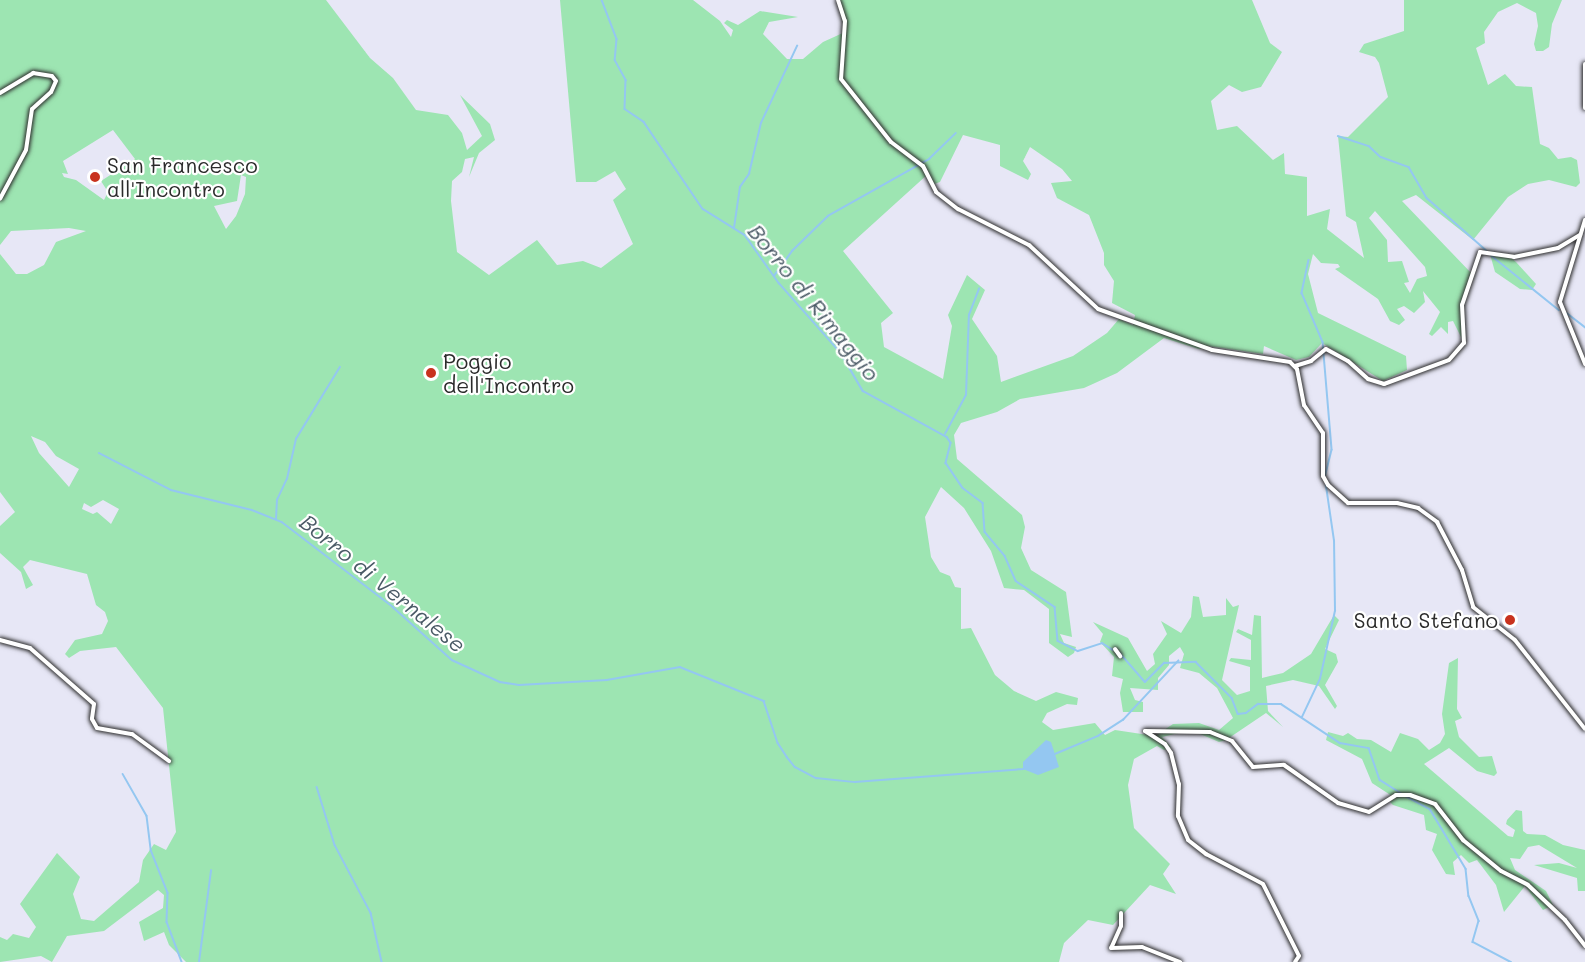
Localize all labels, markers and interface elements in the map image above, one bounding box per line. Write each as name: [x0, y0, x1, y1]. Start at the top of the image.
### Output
place label: San Francesco all'Incontro: [107, 152, 258, 202]
marker: San Francesco all'Incontro: [88, 170, 102, 184]
water label: Borro di Rimaggio: [743, 218, 885, 386]
place label: Poggio dell'Incontro: [443, 348, 574, 398]
marker: Poggio dell'Incontro: [424, 366, 438, 380]
water label: Borro di Vernalese: [295, 508, 471, 658]
place label: Santo Stefano: [1354, 607, 1498, 633]
marker: Santo Stefano: [1503, 613, 1517, 627]

